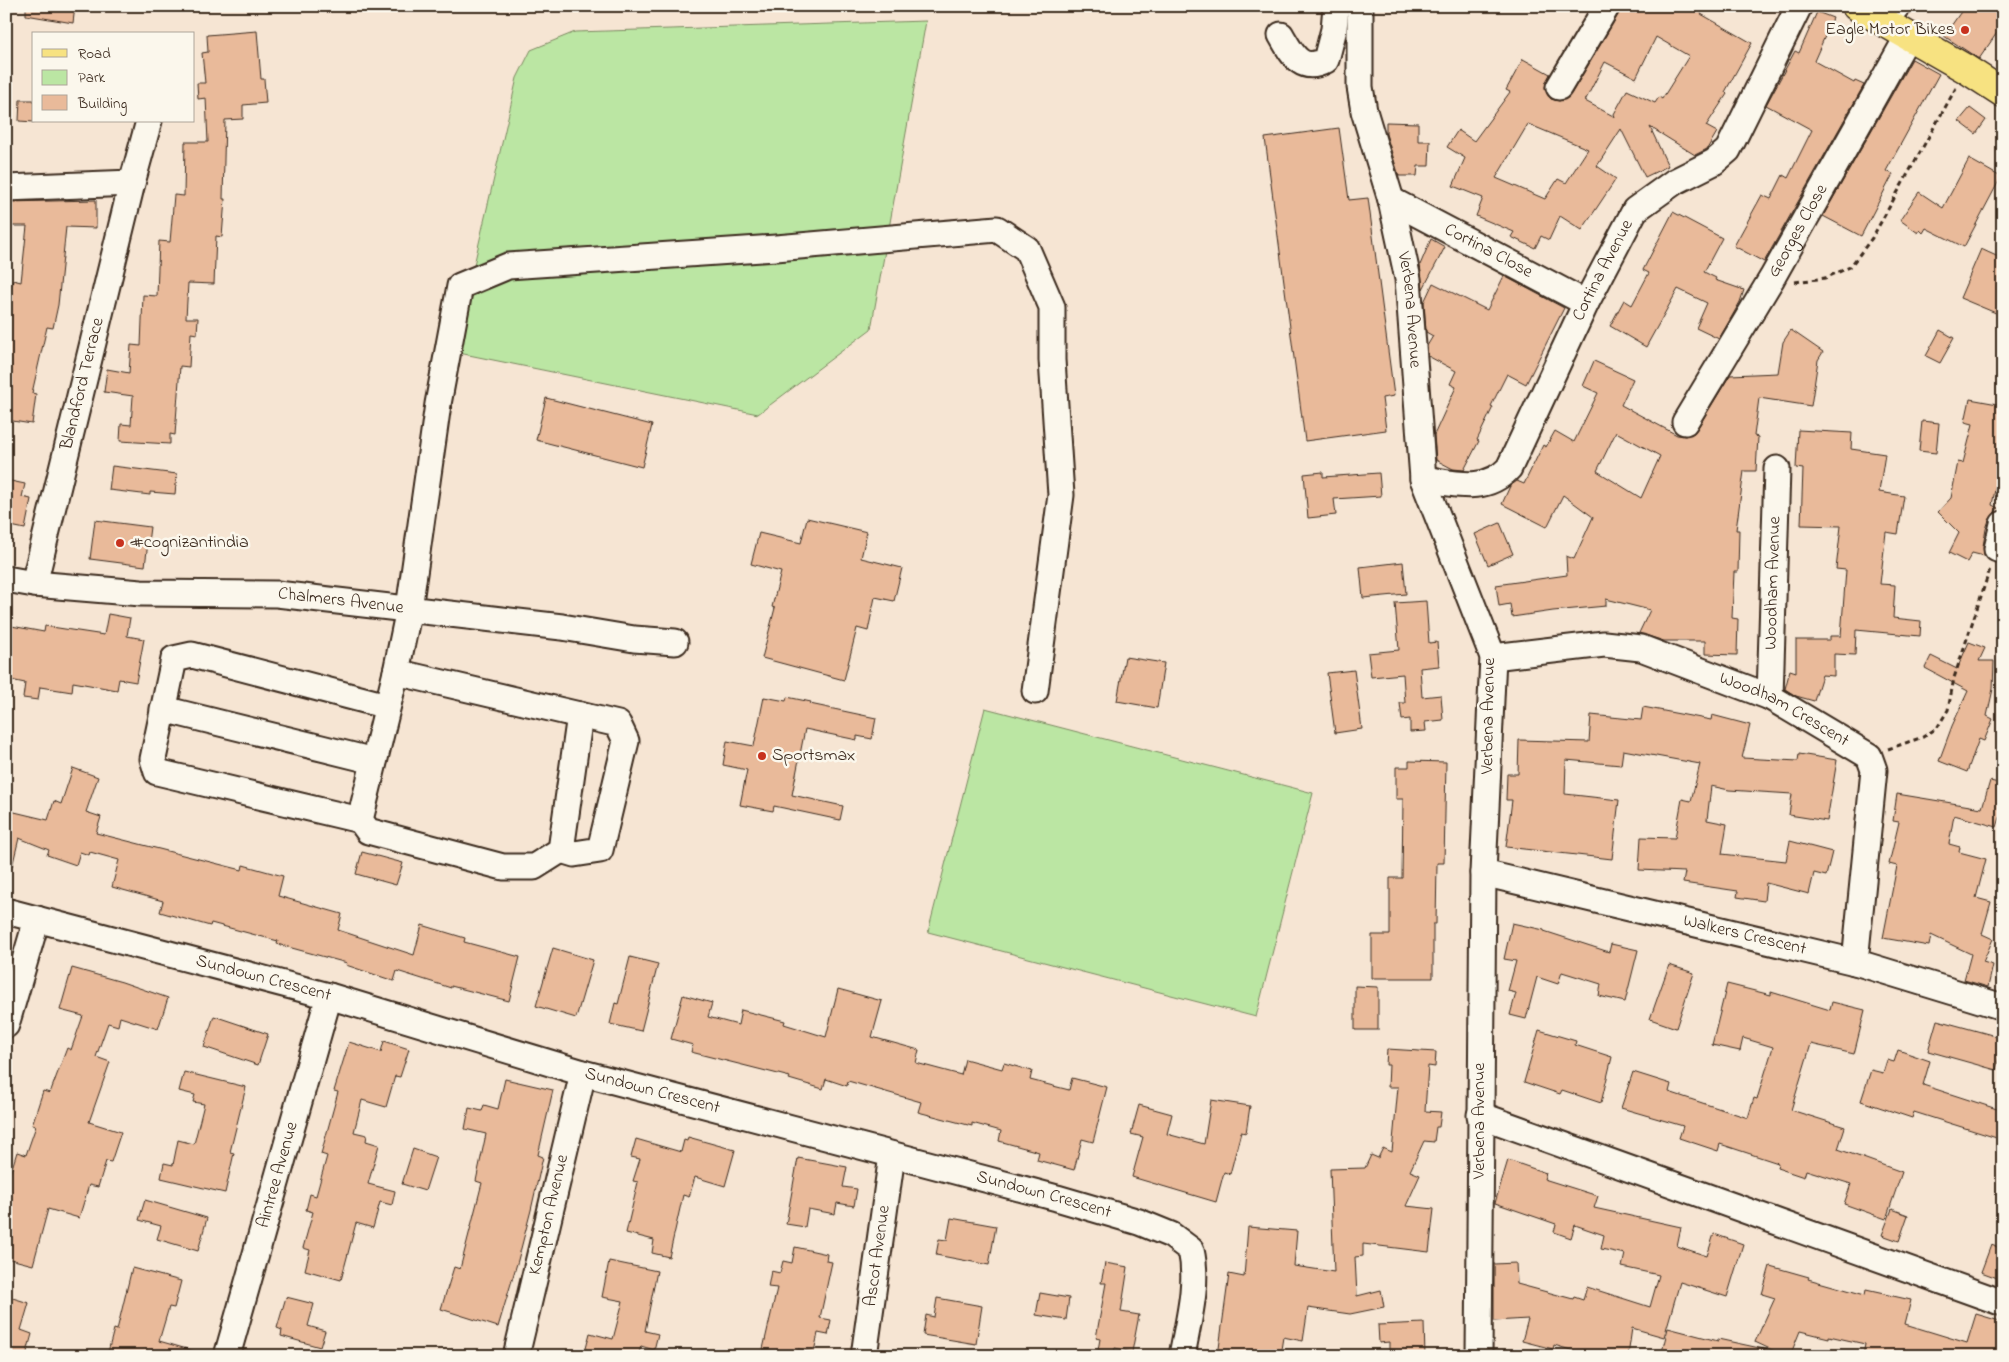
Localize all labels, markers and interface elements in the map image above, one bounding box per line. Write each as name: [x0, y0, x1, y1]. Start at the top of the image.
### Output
place label: Eagle Motor Bikes: [1825, 17, 1955, 44]
marker: Eagle Motor Bikes: [1959, 24, 1971, 36]
legend: [32, 32, 195, 122]
text: Road: [78, 43, 111, 65]
text: Park: [78, 67, 106, 89]
text: Building: [77, 93, 127, 116]
street label: Georges Close: [1762, 179, 1836, 283]
street label: Cortina Avenue: [1566, 214, 1641, 325]
street label: Cortina Close: [1439, 217, 1538, 286]
street label: Verbena Avenue: [1389, 248, 1428, 370]
street label: Blandford Terrace: [54, 314, 112, 454]
street label: Woodham Avenue: [1758, 515, 1789, 650]
place label: #cognizantindia: [130, 530, 249, 557]
marker: #cognizantindia: [114, 537, 126, 549]
street label: Chalmers Avenue: [276, 581, 406, 622]
street label: Verbena Avenue: [1475, 657, 1503, 776]
street label: Woodham Crescent: [1715, 666, 1854, 754]
place label: Sportsmax: [772, 743, 855, 769]
marker: Sportsmax: [756, 750, 768, 762]
street label: Walkers Crescent: [1680, 908, 1809, 963]
street label: Sundown Crescent: [193, 948, 334, 1009]
street label: Sundown Crescent: [582, 1061, 723, 1122]
street label: Verbena Avenue: [1467, 1062, 1493, 1180]
street label: Aintree Avenue: [251, 1118, 306, 1231]
street label: Kempton Avenue: [523, 1151, 576, 1278]
street label: Sundown Crescent: [973, 1164, 1114, 1226]
street label: Ascot Avenue: [858, 1203, 898, 1308]

